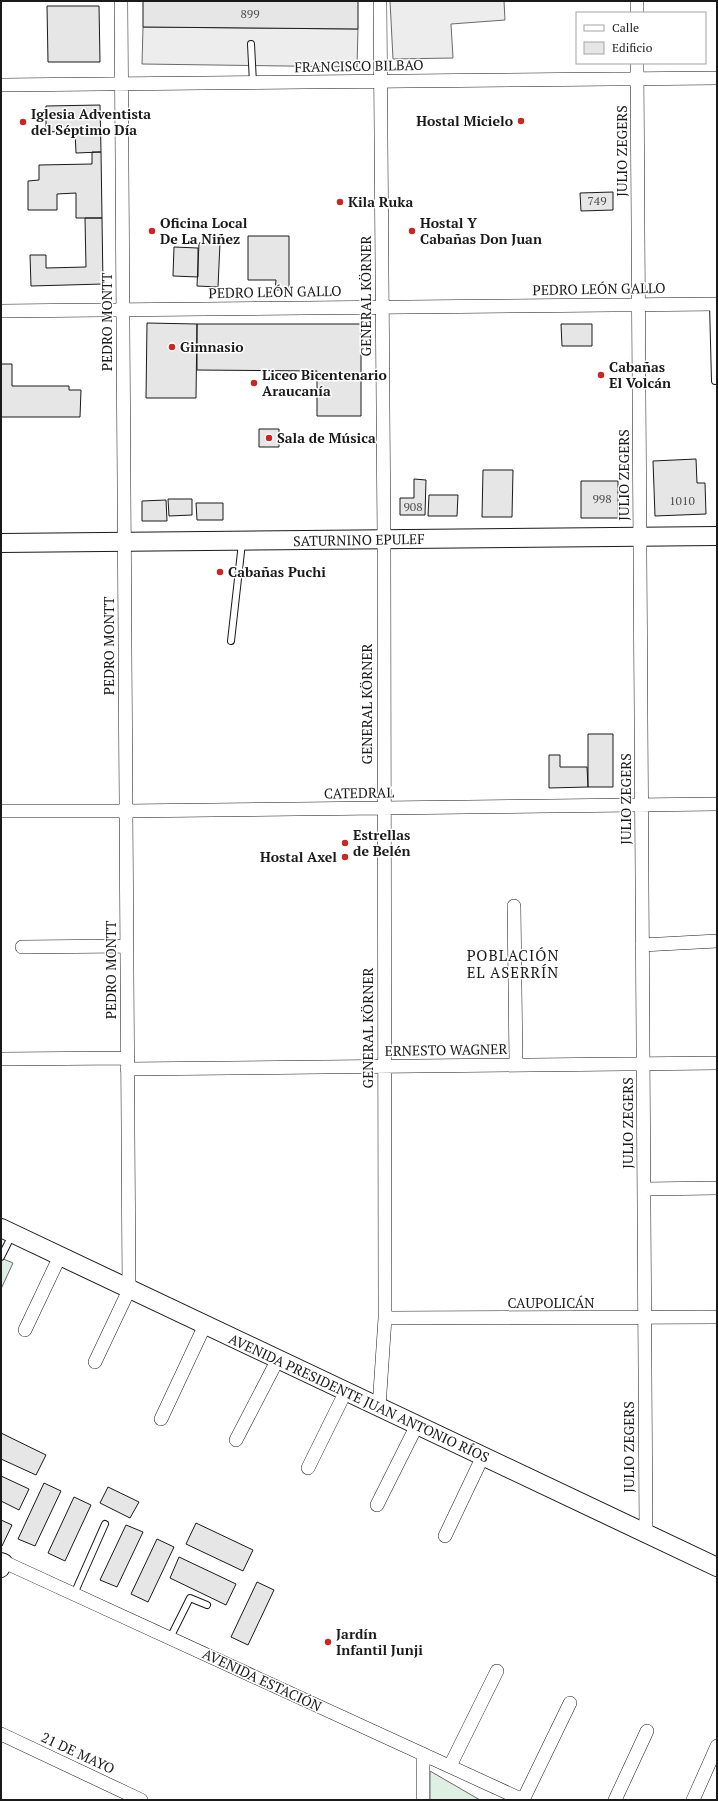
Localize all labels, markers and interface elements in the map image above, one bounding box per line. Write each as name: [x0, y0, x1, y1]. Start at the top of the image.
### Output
house number: 899: [240, 6, 260, 21]
legend: [576, 12, 706, 64]
text: Calle: [612, 20, 639, 35]
text: Edificio: [612, 40, 653, 55]
street label: FRANCISCO BILBAO: [294, 55, 424, 76]
place label: Iglesia Adventista del Séptimo Día: [31, 104, 151, 139]
street label: JULIO ZEGERS: [612, 105, 631, 197]
place label: Hostal Micielo: [416, 111, 513, 130]
marker: Hostal Micielo: [516, 116, 526, 126]
marker: Iglesia Adventista del Séptimo Día: [18, 117, 28, 127]
place label: Kila Ruka: [348, 192, 413, 211]
house number: 749: [587, 193, 607, 208]
marker: Kila Ruka: [335, 197, 345, 207]
place label: Oficina Local De La Niñez: [160, 213, 248, 248]
place label: Hostal Y Cabañas Don Juan: [420, 213, 542, 248]
marker: Oficina Local De La Niñez: [147, 226, 157, 236]
marker: Hostal Y Cabañas Don Juan: [407, 226, 417, 236]
street label: GENERAL KÖRNER: [356, 235, 375, 356]
street label: PEDRO MONTT: [97, 272, 116, 371]
street label: PEDRO LEÓN GALLO: [532, 278, 666, 299]
street label: PEDRO LEÓN GALLO: [208, 281, 342, 302]
place label: Gimnasio: [180, 337, 244, 356]
marker: Gimnasio: [167, 342, 177, 352]
place label: Cabañas El Volcán: [609, 357, 671, 392]
place label: Liceo Bicentenario Araucanía: [262, 365, 387, 400]
marker: Cabañas El Volcán: [596, 370, 606, 380]
marker: Liceo Bicentenario Araucanía: [249, 378, 259, 388]
place label: Sala de Música: [277, 428, 376, 447]
street label: JULIO ZEGERS: [614, 429, 633, 521]
marker: Sala de Música: [264, 433, 274, 443]
house number: 998: [592, 491, 612, 506]
house number: 1010: [669, 493, 695, 508]
house number: 908: [403, 499, 423, 514]
street label: SATURNINO EPULEF: [293, 529, 425, 550]
place label: Cabañas Puchi: [228, 562, 326, 581]
marker: Cabañas Puchi: [215, 567, 225, 577]
street label: PEDRO MONTT: [99, 596, 118, 695]
street label: GENERAL KÖRNER: [357, 643, 376, 764]
street label: JULIO ZEGERS: [616, 753, 635, 845]
street label: CATEDRAL: [324, 782, 394, 803]
place label: Estrellas de Belén: [353, 825, 410, 860]
marker: Estrellas de Belén: [340, 838, 350, 848]
place label: Hostal Axel: [260, 847, 337, 866]
marker: Hostal Axel: [340, 852, 350, 862]
street label: PEDRO MONTT: [101, 920, 120, 1019]
district label: POBLACIÓN EL ASERRÍN: [467, 945, 559, 982]
street label: GENERAL KÖRNER: [358, 967, 377, 1088]
street label: ERNESTO WAGNER: [385, 1039, 508, 1060]
street label: JULIO ZEGERS: [618, 1077, 637, 1169]
street label: CAUPOLICÁN: [507, 1293, 595, 1312]
street label: AVENIDA PRESIDENTE JUAN ANTONIO RÍOS: [226, 1329, 493, 1466]
street label: JULIO ZEGERS: [619, 1401, 638, 1493]
place label: Jardín Infantil Junji: [336, 1624, 423, 1659]
marker: Jardín Infantil Junji: [323, 1637, 333, 1647]
street label: AVENIDA ESTACIÓN: [200, 1644, 325, 1716]
street label: 21 DE MAYO: [38, 1727, 118, 1778]

